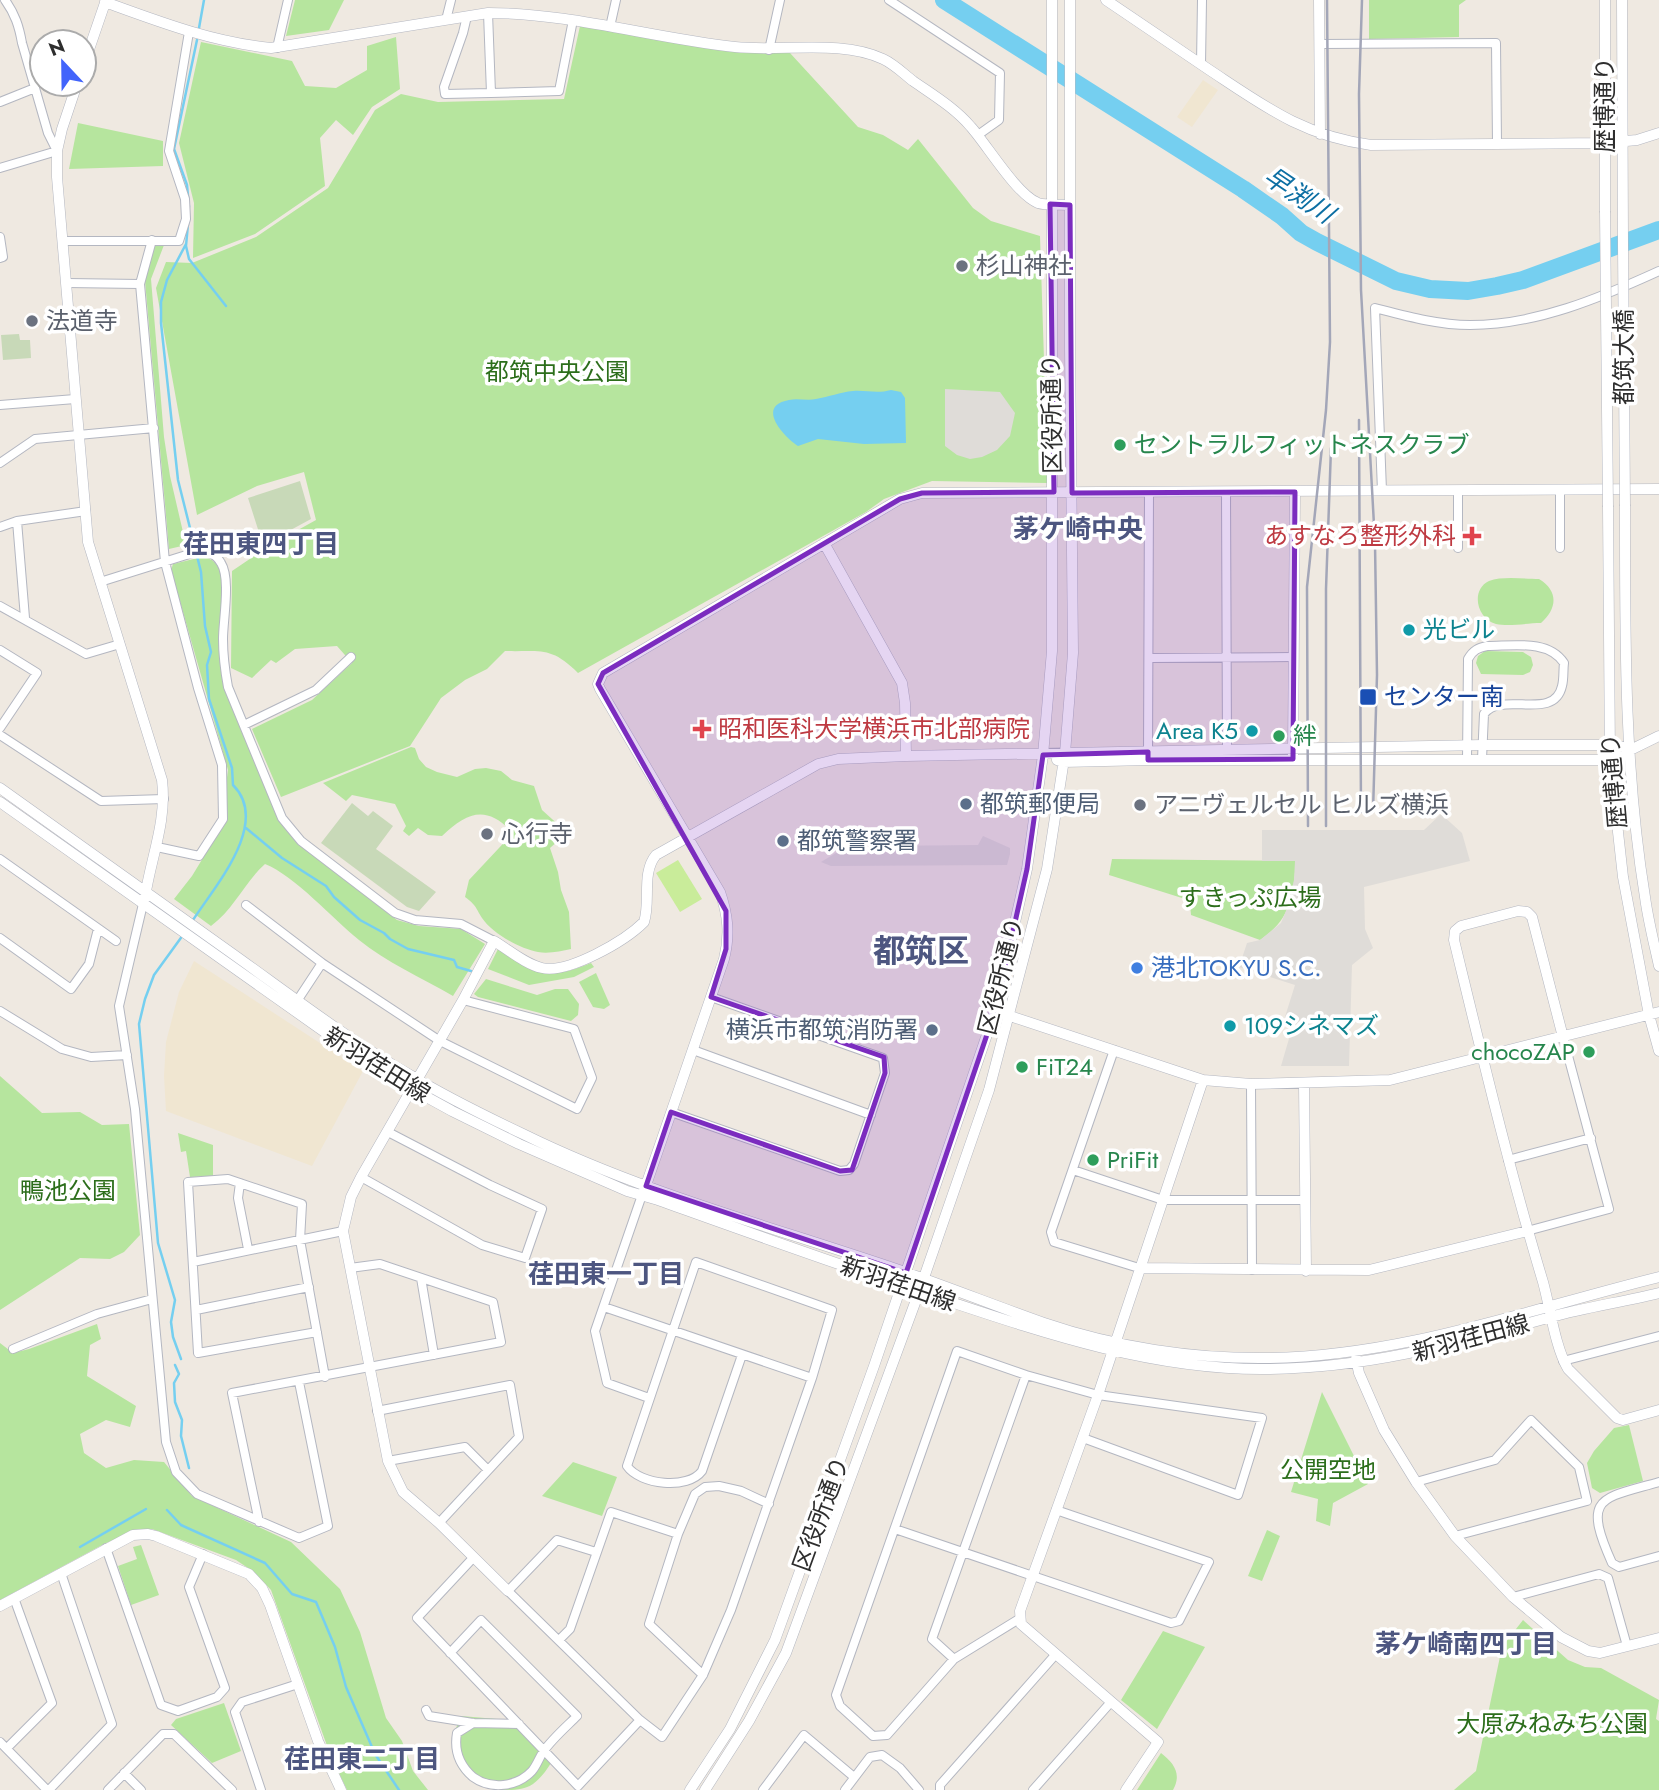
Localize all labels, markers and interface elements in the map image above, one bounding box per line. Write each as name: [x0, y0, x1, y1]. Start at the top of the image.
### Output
north arrow: [28, 28, 98, 98]
text: N: [45, 32, 69, 63]
street label: 歴博通り: [1587, 57, 1622, 153]
water label: 早渕川: [1256, 157, 1344, 234]
place label: 杉山神社: [976, 248, 1072, 283]
marker: 杉山神社: [954, 258, 970, 274]
place label: 法道寺: [46, 303, 118, 338]
street label: 都筑大橋: [1606, 309, 1641, 405]
marker: 法道寺: [24, 313, 40, 329]
park label: 都筑中央公園: [485, 354, 629, 389]
street label: 区役所通り: [1033, 354, 1070, 474]
place label: セントラルフィットネスクラブ: [1134, 427, 1470, 462]
marker: セントラルフィットネスクラブ: [1112, 437, 1128, 453]
district label: 茅ケ崎中央: [1013, 510, 1143, 548]
place label: あすなろ整形外科: [1264, 518, 1456, 553]
district label: 荏田東四丁目: [183, 525, 339, 563]
marker: あすなろ整形外科: [1462, 526, 1482, 546]
place label: 光ビル: [1423, 612, 1495, 647]
marker: 光ビル: [1401, 622, 1417, 638]
place label: センター南: [1384, 679, 1504, 714]
marker: センター南: [1358, 687, 1378, 707]
place label: 昭和医科大学横浜市北部病院: [718, 711, 1030, 746]
place label: Area K5: [1156, 713, 1238, 748]
place label: 絆: [1293, 718, 1317, 753]
marker: 昭和医科大学横浜市北部病院: [692, 719, 712, 739]
marker: Area K5: [1244, 723, 1260, 739]
marker: 絆: [1271, 728, 1287, 744]
street label: 歴博通り: [1592, 732, 1635, 830]
place label: 都筑郵便局: [980, 786, 1100, 821]
place label: アニヴェルセル ヒルズ横浜: [1154, 787, 1449, 822]
marker: 都筑郵便局: [958, 796, 974, 812]
marker: アニヴェルセル ヒルズ横浜: [1132, 797, 1148, 813]
place label: 心行寺: [501, 816, 573, 851]
place label: 都筑警察署: [797, 823, 917, 858]
marker: 心行寺: [479, 826, 495, 842]
marker: 都筑警察署: [775, 833, 791, 849]
park label: すきっぷ広場: [1178, 880, 1322, 915]
street label: 区役所通り: [969, 913, 1032, 1038]
district label: 都筑区: [873, 928, 969, 974]
place label: 港北TOKYU S.C.: [1151, 950, 1322, 985]
marker: 港北TOKYU S.C.: [1129, 960, 1145, 976]
place label: 109シネマズ: [1244, 1008, 1379, 1043]
place label: 横浜市都筑消防署: [726, 1012, 918, 1047]
street label: 新羽荏田線: [317, 1018, 437, 1111]
marker: 109シネマズ: [1222, 1018, 1238, 1034]
marker: 横浜市都筑消防署: [924, 1022, 940, 1038]
place label: chocoZAP: [1471, 1034, 1575, 1069]
marker: chocoZAP: [1581, 1044, 1597, 1060]
place label: FiT24: [1036, 1049, 1093, 1084]
marker: FiT24: [1014, 1059, 1030, 1075]
place label: PriFit: [1107, 1142, 1158, 1177]
marker: PriFit: [1085, 1152, 1101, 1168]
park label: 鴨池公園: [20, 1173, 116, 1208]
street label: 新羽荏田線: [836, 1247, 961, 1320]
district label: 荏田東一丁目: [528, 1255, 684, 1293]
street label: 新羽荏田線: [1408, 1305, 1533, 1370]
street label: 区役所通り: [784, 1451, 857, 1576]
park label: 公開空地: [1280, 1452, 1376, 1487]
district label: 茅ケ崎南四丁目: [1375, 1625, 1557, 1663]
park label: 大原みねみち公園: [1456, 1706, 1648, 1741]
district label: 荏田東二丁目: [284, 1740, 440, 1778]

